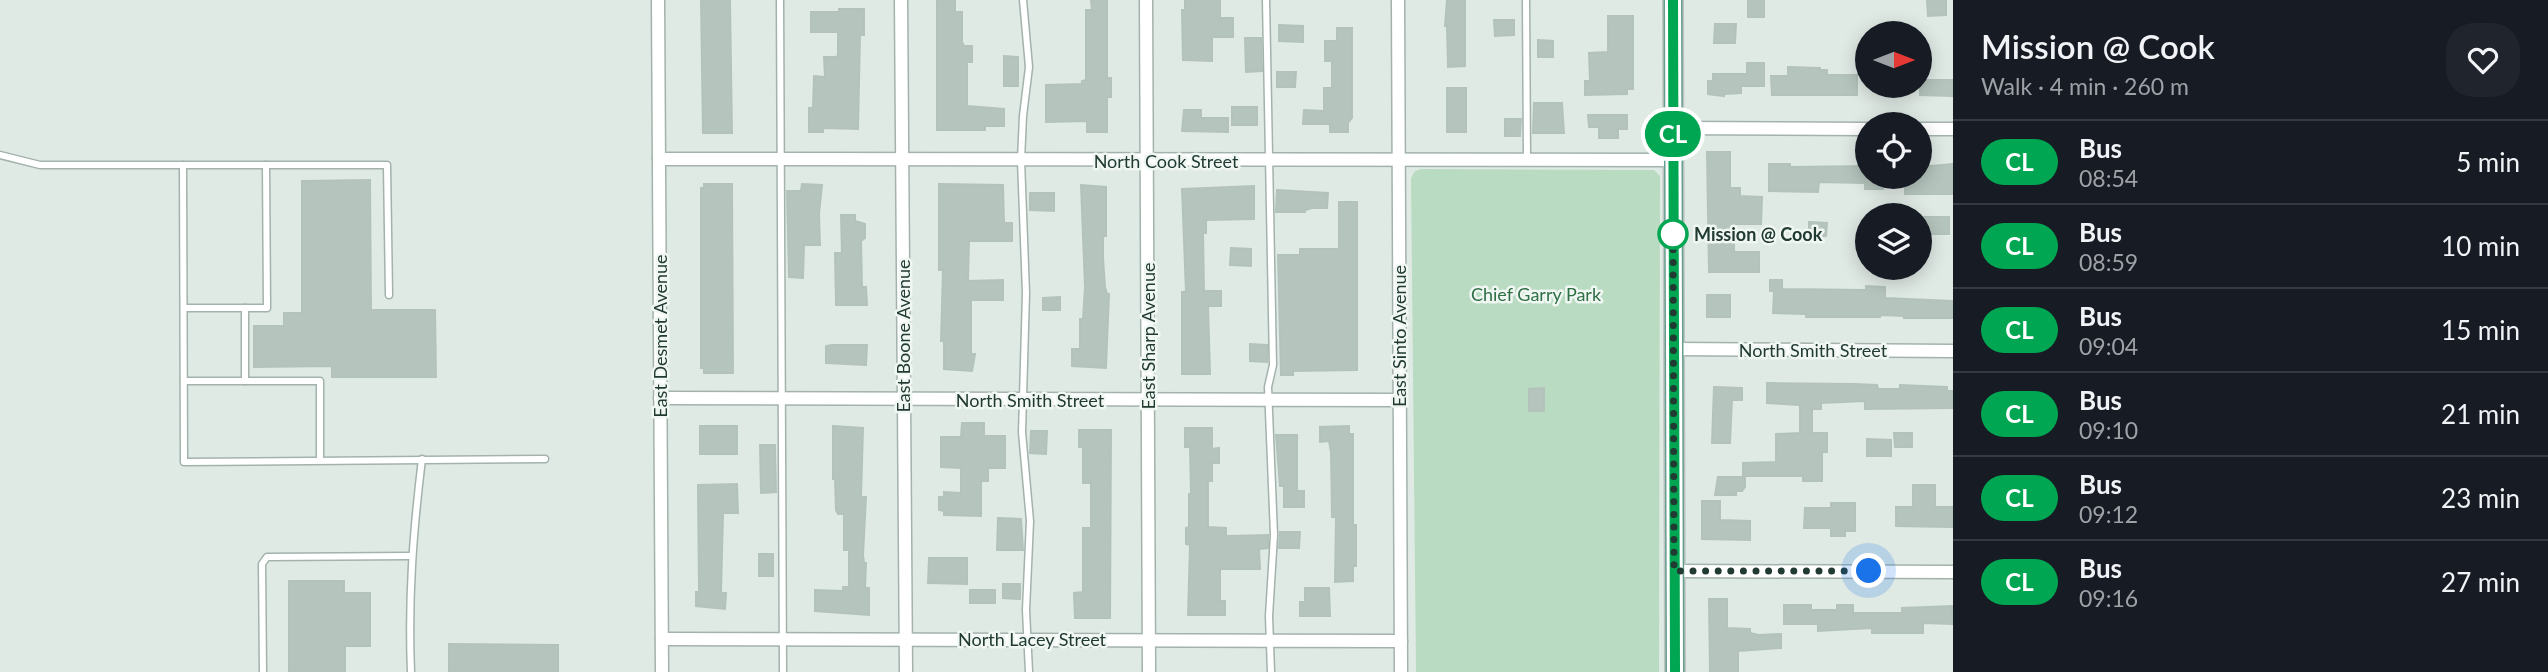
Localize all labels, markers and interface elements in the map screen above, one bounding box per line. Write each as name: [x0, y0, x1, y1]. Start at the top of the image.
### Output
north arrow: [1855, 21, 1932, 98]
map controls: [1855, 21, 1932, 280]
button: heart: [2446, 23, 2520, 97]
text: Mission @ Cook: [1981, 26, 2215, 66]
text: Walk · 4 min · 260 m: [1981, 72, 2189, 100]
line badge: CL: [1642, 111, 1704, 157]
button: locate: [1855, 112, 1932, 189]
text: CL: [1659, 119, 1687, 148]
text: Bus: [2079, 132, 2122, 164]
text: 5 min: [2456, 146, 2520, 178]
text: CL: [2005, 147, 2034, 176]
street label: North Cook Street: [1094, 150, 1239, 172]
text: 08:54: [2079, 164, 2138, 192]
button: layers: [1855, 203, 1932, 280]
text: Bus: [2079, 216, 2122, 248]
marker: Mission @ Cook: [1658, 219, 1688, 249]
place label: Mission @ Cook: [1694, 223, 1823, 245]
text: 10 min: [2441, 230, 2520, 262]
text: CL: [2005, 231, 2034, 260]
text: 08:59: [2079, 248, 2138, 276]
street label: East Desmet Avenue: [649, 254, 671, 418]
street label: East Boone Avenue: [892, 259, 914, 413]
street label: East Sharp Avenue: [1137, 263, 1159, 409]
street label: East Sinto Avenue: [1388, 265, 1410, 407]
park label: Chief Garry Park: [1471, 283, 1602, 305]
text: Bus: [2079, 300, 2122, 332]
text: 15 min: [2441, 314, 2520, 346]
text: CL: [2005, 315, 2034, 344]
text: 09:04: [2079, 332, 2138, 360]
street label: North Smith Street: [1739, 339, 1888, 361]
text: Bus: [2079, 384, 2122, 416]
street label: North Smith Street: [956, 389, 1105, 411]
text: 21 min: [2441, 398, 2520, 430]
text: CL: [2005, 399, 2034, 428]
text: 09:10: [2079, 416, 2138, 444]
text: Bus: [2079, 468, 2122, 500]
text: 23 min: [2441, 482, 2520, 514]
text: CL: [2005, 483, 2034, 512]
text: 09:12: [2079, 500, 2138, 528]
text: Bus: [2079, 552, 2122, 584]
your location: [1851, 553, 1886, 588]
text: 27 min: [2441, 566, 2520, 598]
text: CL: [2005, 567, 2034, 596]
text: 09:16: [2079, 584, 2138, 612]
street label: North Lacey Street: [958, 628, 1107, 650]

